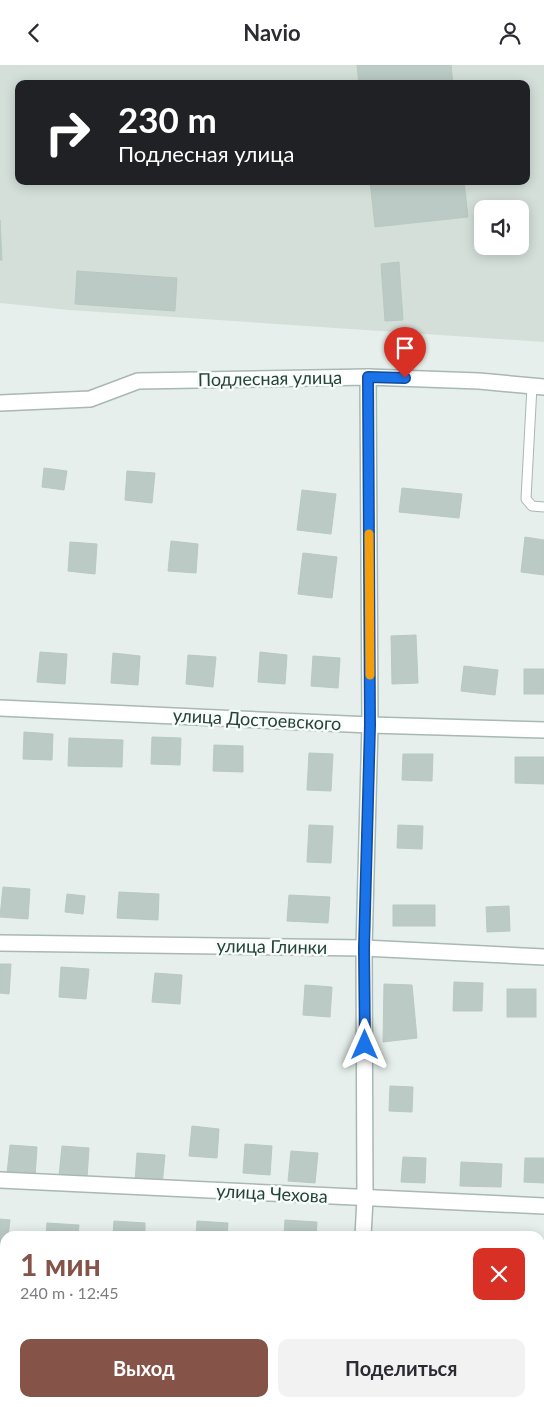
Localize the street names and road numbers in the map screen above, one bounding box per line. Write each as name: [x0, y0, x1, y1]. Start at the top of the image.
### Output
street label: Подлесная улица: [198, 366, 342, 390]
street label: улица Достоевского: [172, 704, 342, 734]
street label: улица Глинки: [217, 934, 328, 958]
street label: улица Чехова: [216, 1179, 328, 1207]

